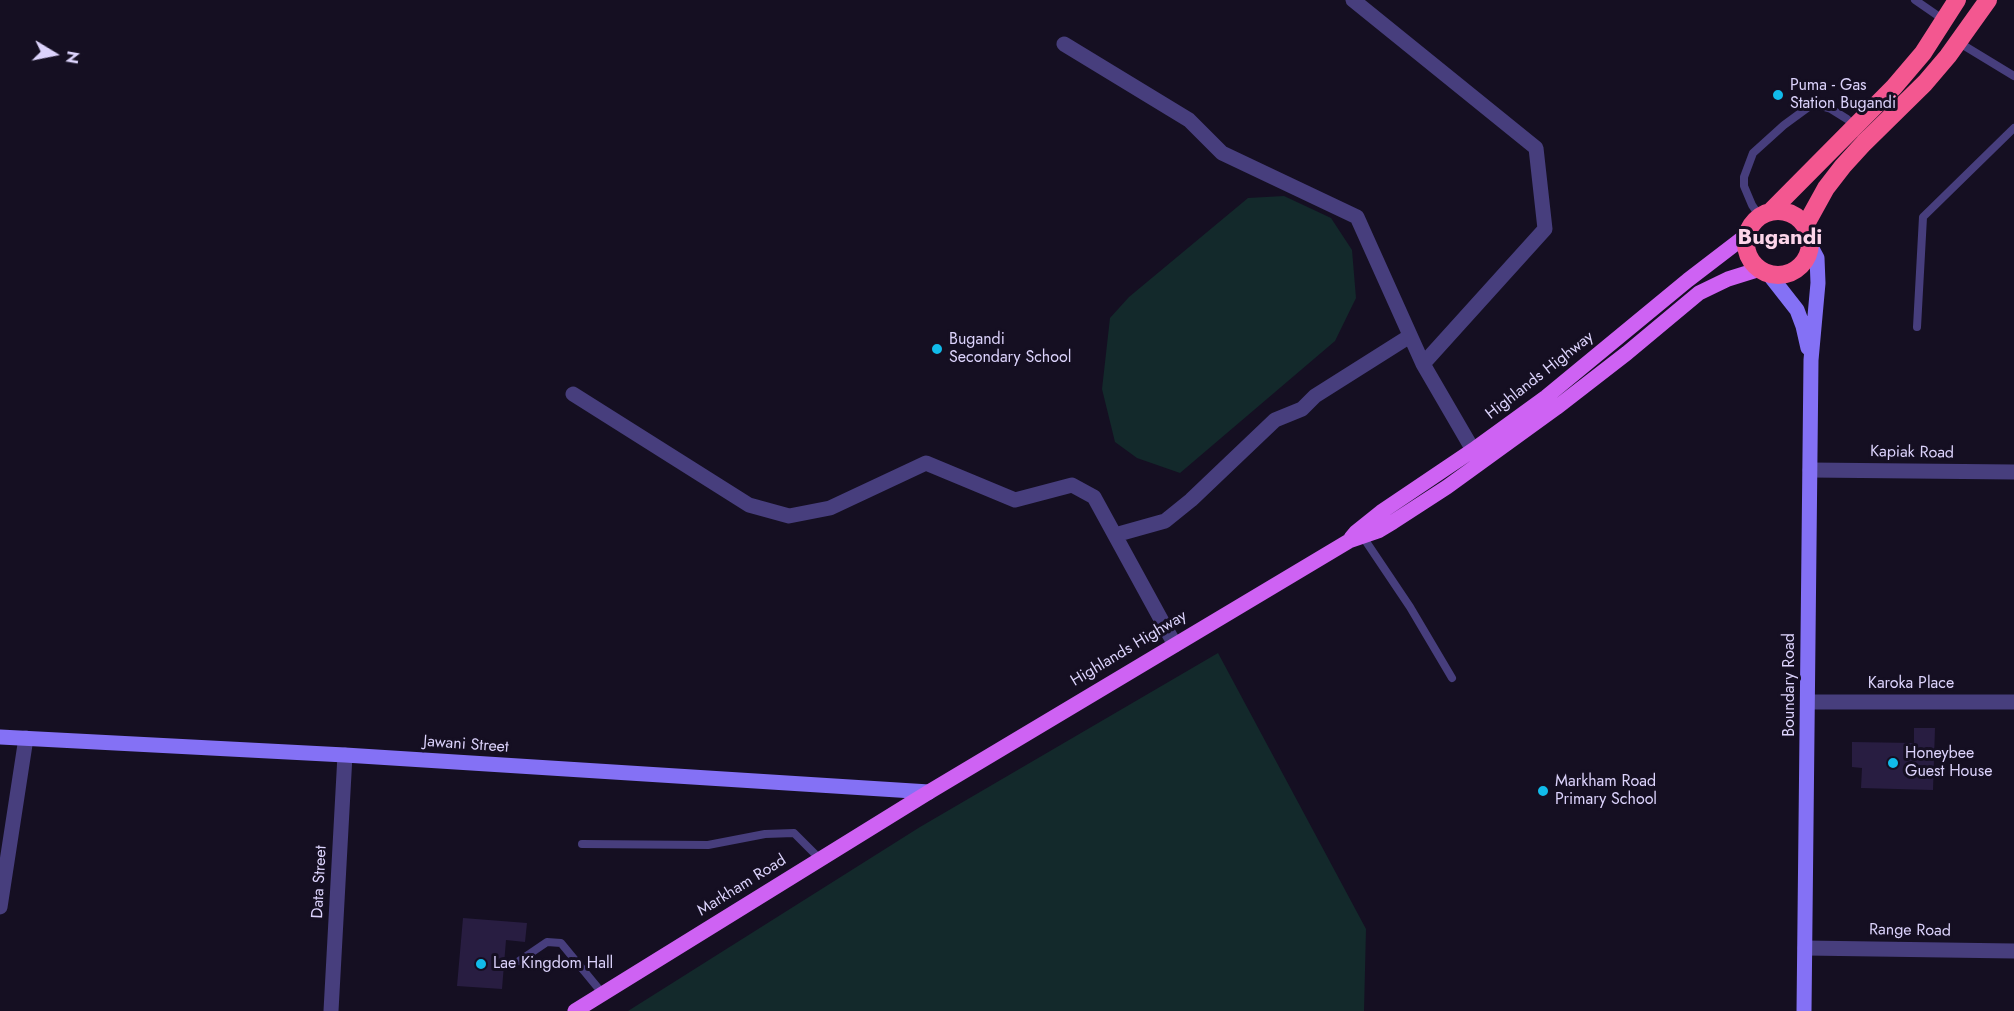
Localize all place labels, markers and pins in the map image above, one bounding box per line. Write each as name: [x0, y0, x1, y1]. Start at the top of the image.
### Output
place label: Puma - Gas Station Bugandi: [1790, 76, 1896, 114]
marker: Puma - Gas Station Bugandi: [1771, 88, 1785, 102]
place label: Bugandi Secondary School: [949, 330, 1071, 368]
marker: Bugandi Secondary School: [930, 342, 944, 356]
place label: Honeybee Guest House: [1905, 744, 1992, 782]
marker: Honeybee Guest House: [1886, 756, 1900, 770]
place label: Markham Road Primary School: [1555, 772, 1657, 810]
marker: Markham Road Primary School: [1536, 784, 1550, 798]
place label: Lae Kingdom Hall: [493, 954, 613, 974]
marker: Lae Kingdom Hall: [474, 957, 488, 971]

